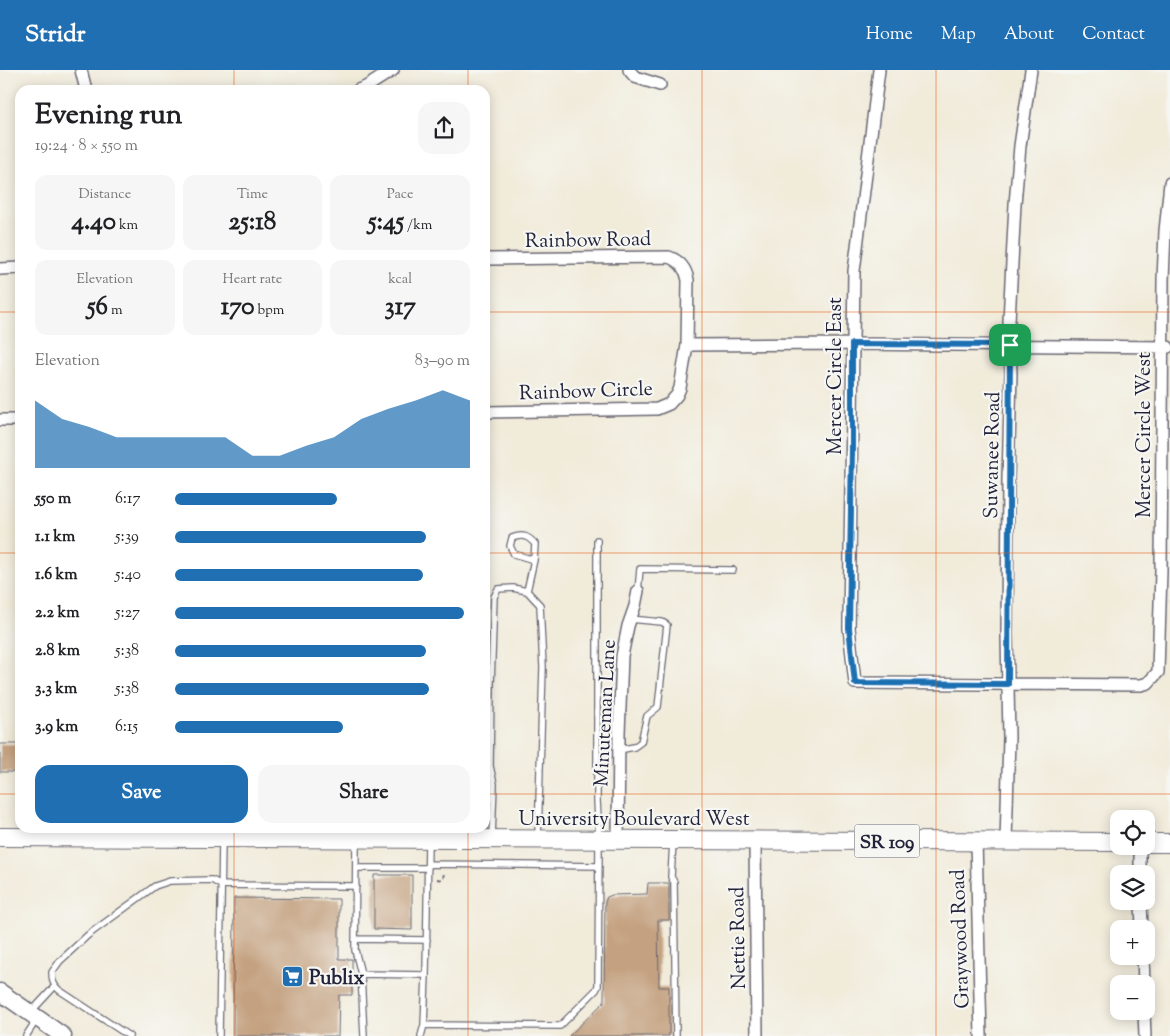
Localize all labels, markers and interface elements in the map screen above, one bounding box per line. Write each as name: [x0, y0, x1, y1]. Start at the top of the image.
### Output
text: Stridr: [25, 18, 86, 52]
text: Home: [866, 22, 913, 48]
text: Map: [941, 22, 976, 48]
text: About: [1004, 22, 1054, 48]
text: Contact: [1082, 22, 1145, 48]
text: Evening run: [35, 96, 182, 136]
button: share: [418, 102, 470, 154]
text: 19:24 · 8 × 550 m: [35, 135, 138, 158]
text: Distance: [78, 185, 131, 205]
text: Time: [237, 185, 268, 205]
text: Pace: [387, 185, 414, 205]
text: 4.40: [71, 205, 116, 241]
text: 25:18: [229, 205, 276, 241]
text: 5:45: [368, 205, 404, 241]
text: km: [116, 216, 138, 236]
text: /km: [404, 216, 432, 236]
street label: Rainbow Road: [525, 226, 651, 257]
text: Elevation: [76, 270, 133, 290]
text: Heart rate: [223, 270, 282, 290]
text: kcal: [388, 270, 412, 290]
text: 56: [87, 290, 108, 326]
text: 170: [221, 290, 254, 326]
text: 317: [385, 290, 416, 326]
street label: Mercer Circle East: [822, 297, 851, 455]
text: m: [108, 301, 123, 321]
text: bpm: [254, 301, 284, 321]
pin: [989, 324, 1031, 366]
icon: arrive: [996, 331, 1024, 359]
text: Elevation: [35, 350, 100, 373]
text: 83–90 m: [415, 350, 470, 373]
street label: Mercer Circle West: [1131, 352, 1160, 518]
street label: Rainbow Circle: [519, 376, 654, 409]
street label: Suwanee Road: [978, 391, 1009, 519]
text: 550 m: [35, 488, 71, 511]
text: 6:17: [115, 488, 140, 511]
text: 1.1 km: [35, 526, 75, 549]
text: 5:39: [115, 526, 139, 549]
text: 1.6 km: [35, 564, 77, 587]
text: 5:40: [115, 564, 141, 587]
text: 2.2 km: [35, 602, 79, 625]
text: 5:27: [115, 602, 140, 625]
street label: Minuteman Lane: [588, 639, 625, 787]
text: 2.8 km: [35, 640, 80, 663]
text: 5:38: [115, 640, 139, 663]
text: 3.3 km: [35, 678, 77, 701]
text: 5:38: [115, 678, 139, 701]
text: 3.9 km: [35, 716, 78, 739]
text: 6:15: [115, 716, 138, 739]
button: Save: [35, 765, 248, 823]
button: Share: [258, 765, 470, 823]
street label: University Boulevard West: [518, 806, 750, 835]
map controls: [1110, 810, 1155, 1020]
button: locate: [1110, 810, 1155, 855]
road number: SR 109: [854, 824, 920, 858]
button: layers: [1110, 865, 1155, 910]
street label: Graywood Road: [945, 869, 978, 1009]
street label: Nettie Road: [724, 886, 755, 990]
button: +: [1110, 920, 1155, 965]
supermarket icon: Publix: [281, 965, 305, 989]
place label: Publix: [309, 965, 364, 994]
button: −: [1110, 975, 1155, 1020]

